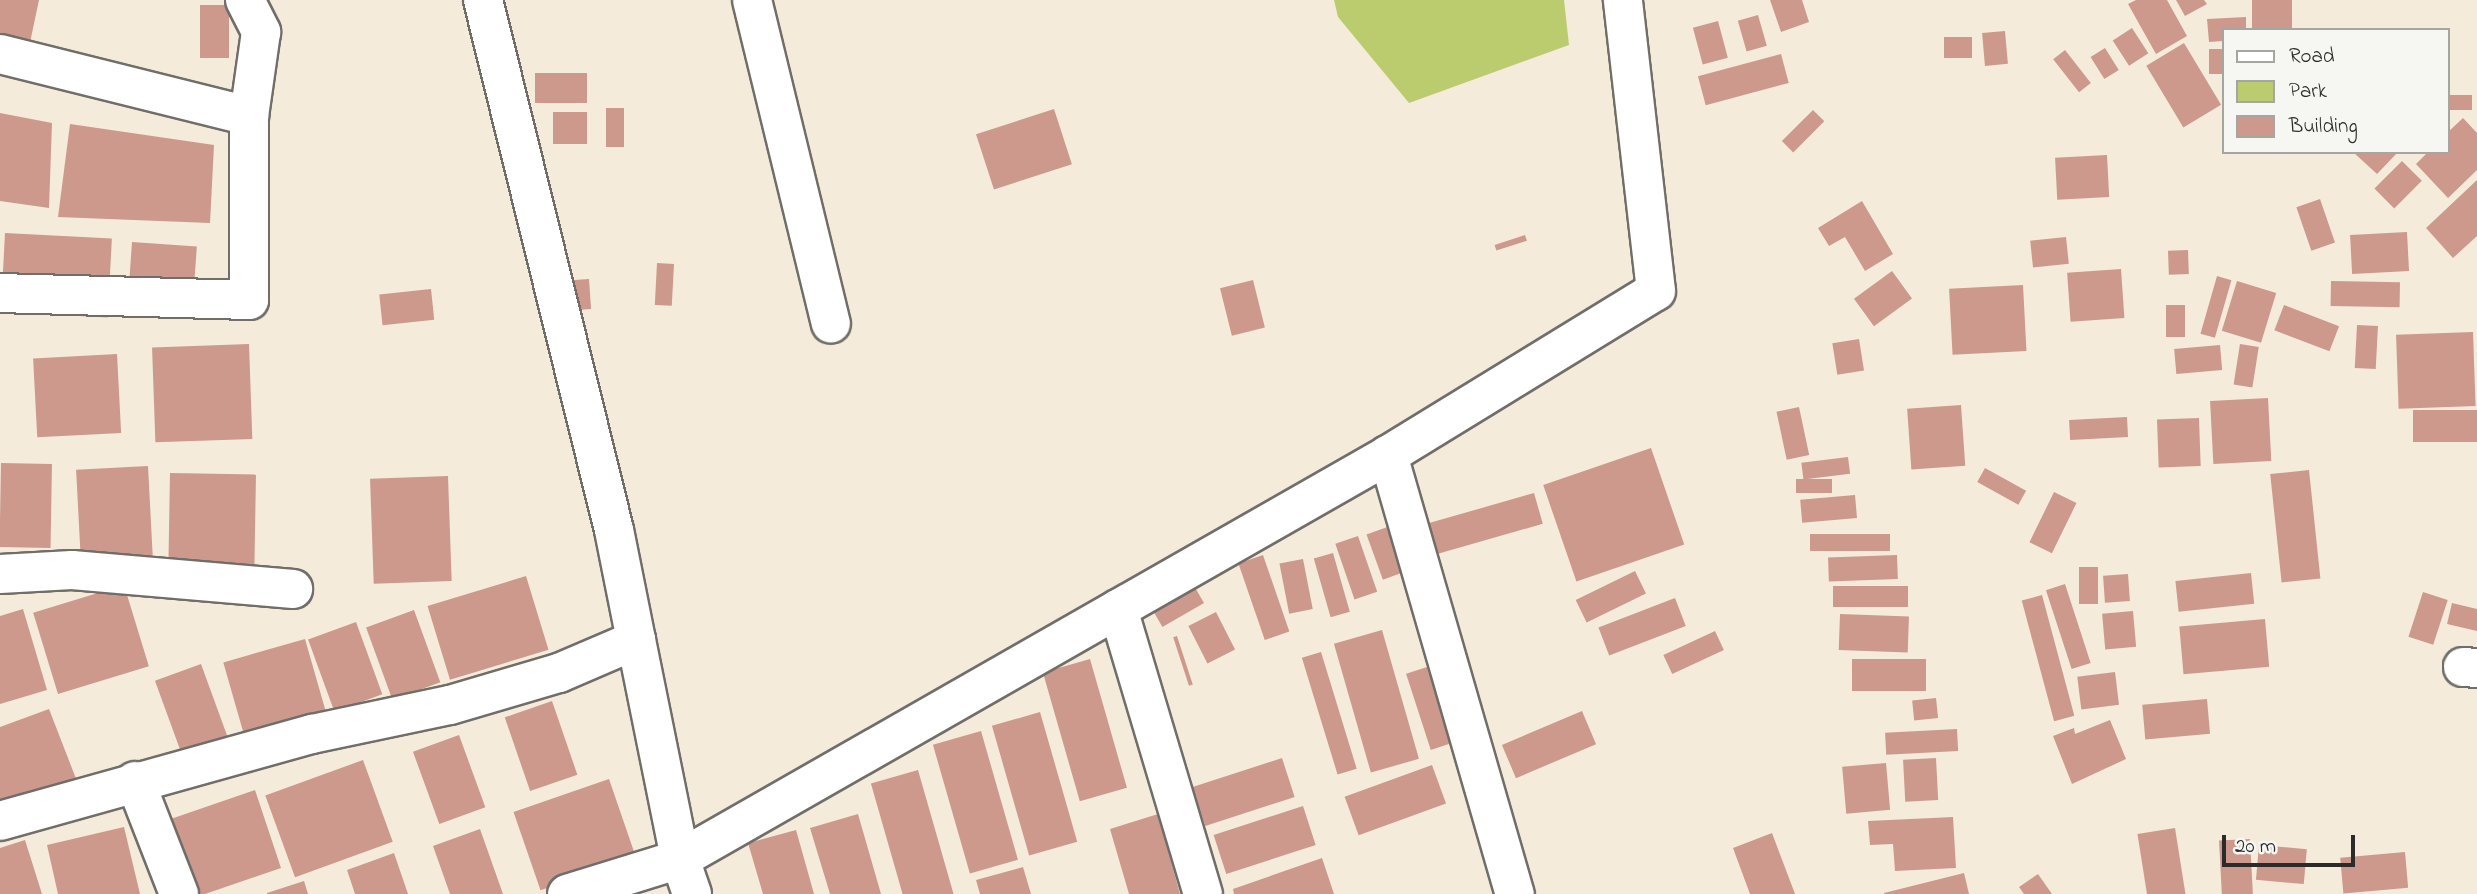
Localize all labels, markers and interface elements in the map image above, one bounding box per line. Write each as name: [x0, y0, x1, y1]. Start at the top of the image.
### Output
legend: [2222, 28, 2449, 154]
text: Road: [2289, 42, 2335, 72]
text: Park: [2289, 77, 2327, 107]
text: Building: [2289, 112, 2358, 142]
scale bar: [2225, 820, 2358, 864]
text: 20 m: [2235, 832, 2276, 862]

